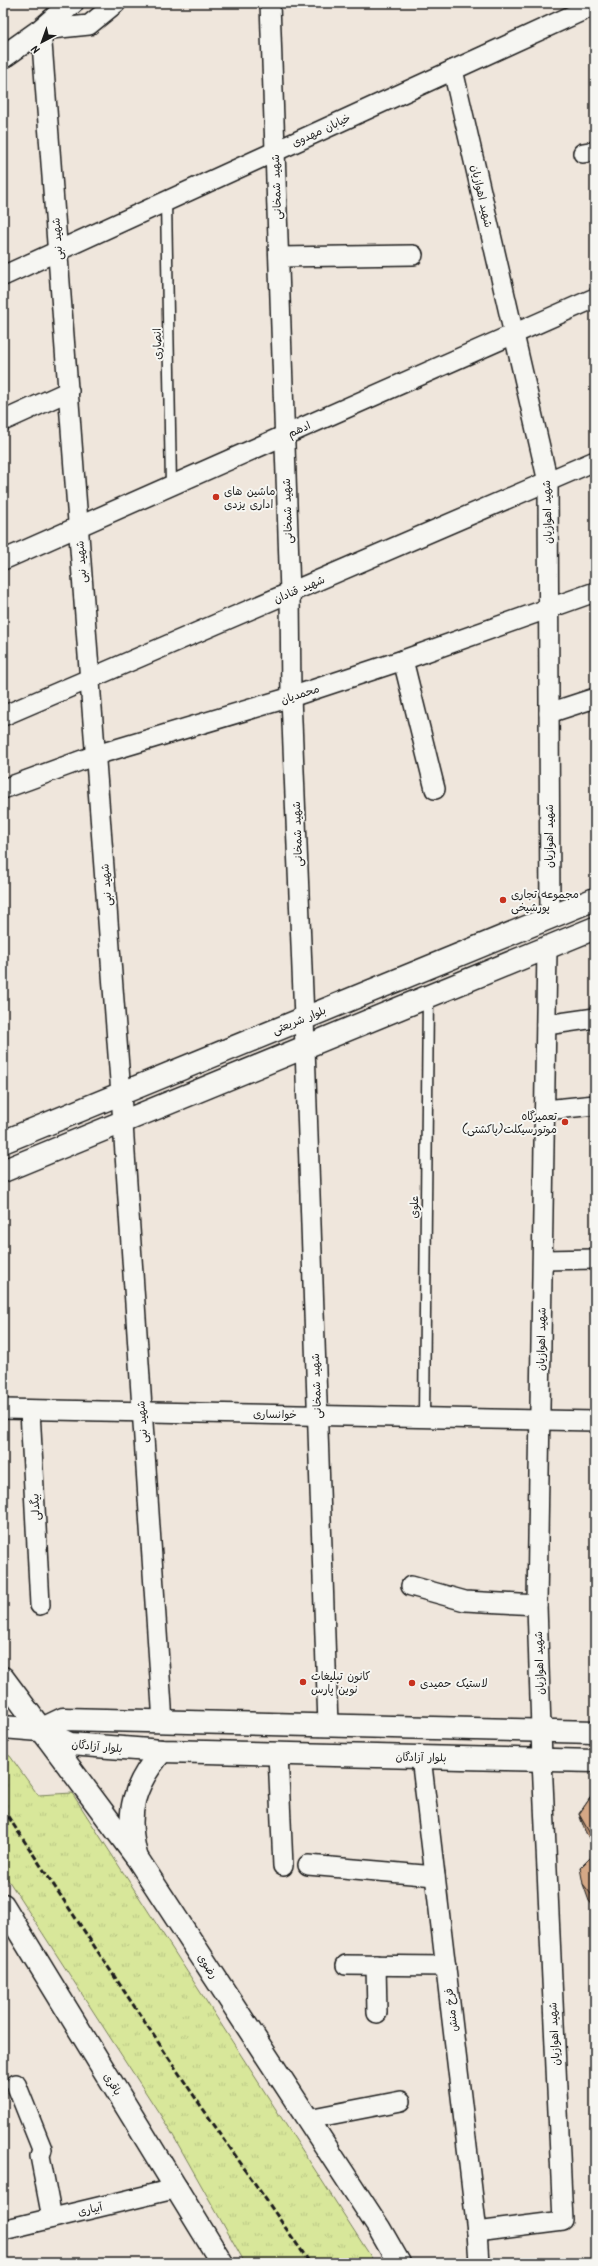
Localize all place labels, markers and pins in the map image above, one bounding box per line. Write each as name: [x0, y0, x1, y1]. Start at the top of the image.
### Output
place label: ماشین های اداری یزدی: [224, 483, 275, 514]
marker: ماشین های اداری یزدی: [211, 492, 221, 502]
place label: مجموعه تجاری پورشیخی: [511, 886, 579, 917]
marker: مجموعه تجاری پورشیخی: [498, 895, 508, 905]
place label: تعمیرگاه موتورسیکلت(پاکشتی): [462, 1108, 558, 1139]
marker: تعمیرگاه موتورسیکلت(پاکشتی): [560, 1117, 570, 1127]
place label: کانون تبلیغات نوین پارس: [311, 1668, 370, 1699]
place label: لاستیک حمیدی: [420, 1675, 488, 1693]
marker: کانون تبلیغات نوین پارس: [298, 1677, 308, 1687]
marker: لاستیک حمیدی: [407, 1678, 417, 1688]

